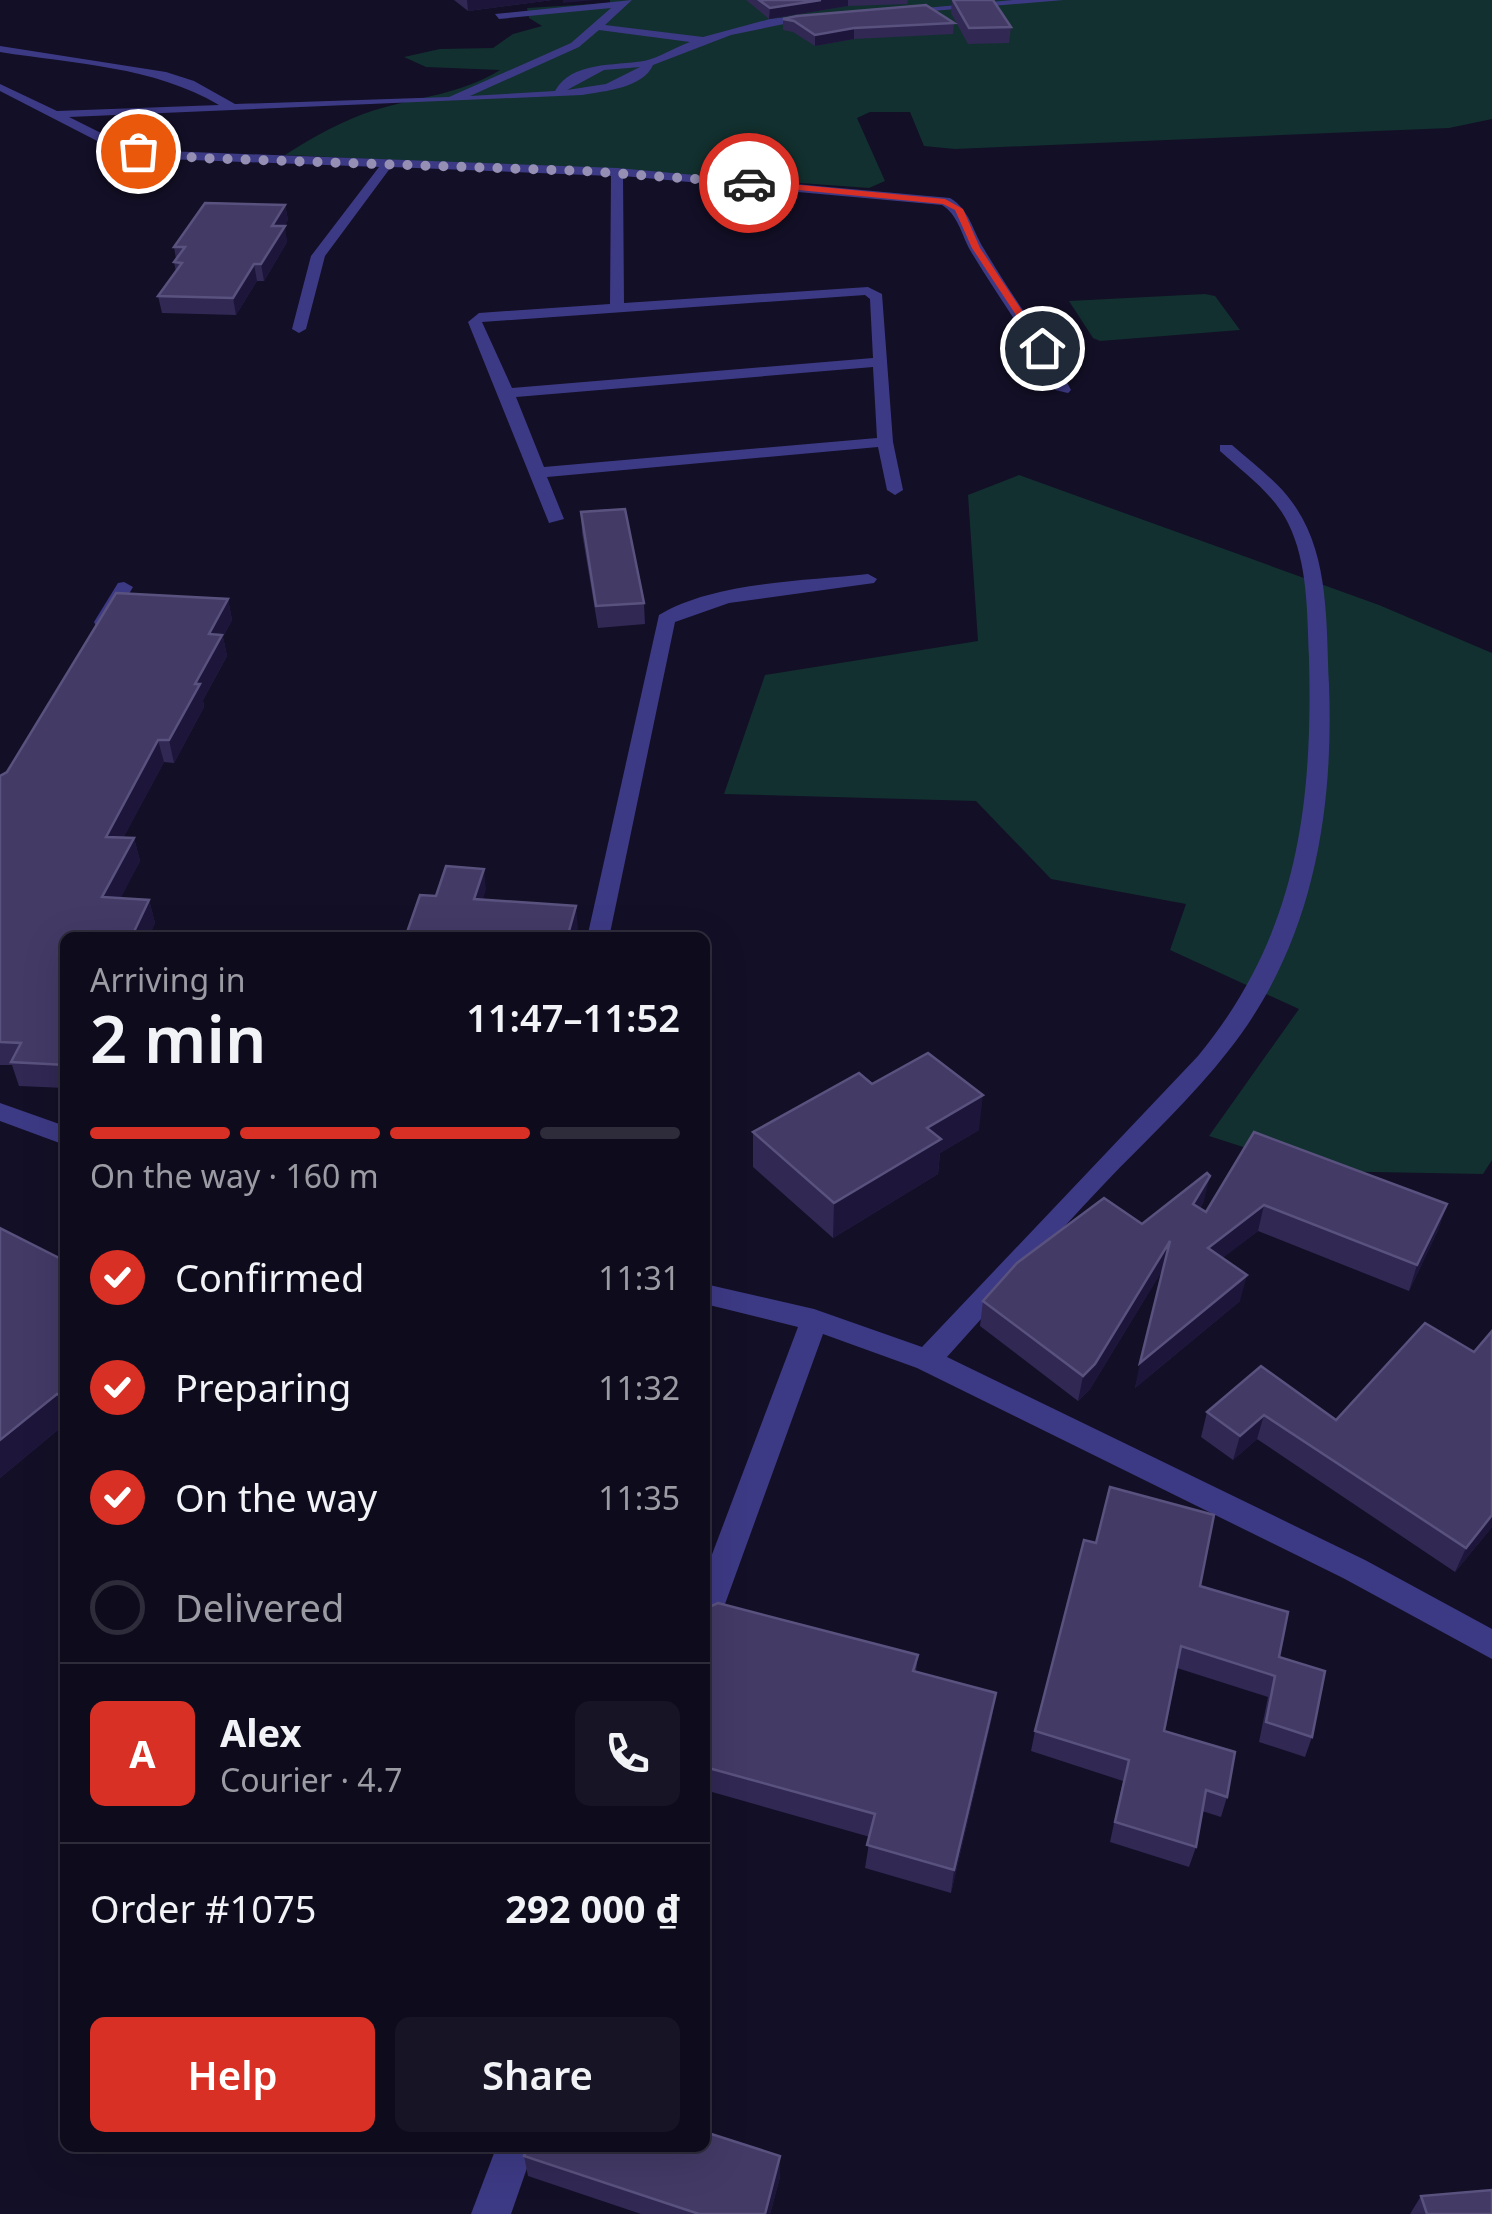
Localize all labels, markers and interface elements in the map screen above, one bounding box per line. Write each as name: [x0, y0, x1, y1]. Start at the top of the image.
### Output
pin: [96, 109, 181, 194]
icon: bag: [111, 124, 166, 179]
courier: [699, 133, 799, 233]
icon: car: [722, 156, 777, 211]
pin: [1000, 306, 1085, 391]
icon: home: [1015, 321, 1070, 376]
text: Arriving in: [90, 958, 245, 1001]
text: 11:47–11:52: [466, 991, 680, 1043]
text: 2 min: [90, 994, 266, 1082]
text: On the way · 160 m: [90, 1154, 379, 1197]
icon: check: [90, 1250, 145, 1305]
text: Confirmed: [175, 1251, 364, 1303]
text: 11:31: [598, 1256, 680, 1299]
icon: check: [90, 1360, 145, 1415]
text: Preparing: [175, 1361, 351, 1413]
text: 11:32: [598, 1366, 680, 1409]
icon: check: [90, 1470, 145, 1525]
text: On the way: [175, 1471, 377, 1523]
text: 11:35: [598, 1476, 680, 1519]
text: Delivered: [175, 1581, 344, 1633]
button: phone: [575, 1701, 680, 1806]
text: Alex: [220, 1706, 302, 1758]
text: A: [129, 1727, 156, 1779]
text: Courier · 4.7: [220, 1758, 403, 1801]
text: Order #1075: [90, 1882, 316, 1934]
text: 292 000 ₫: [505, 1882, 680, 1934]
button: Help: [90, 2017, 375, 2132]
button: Share: [395, 2017, 680, 2132]

